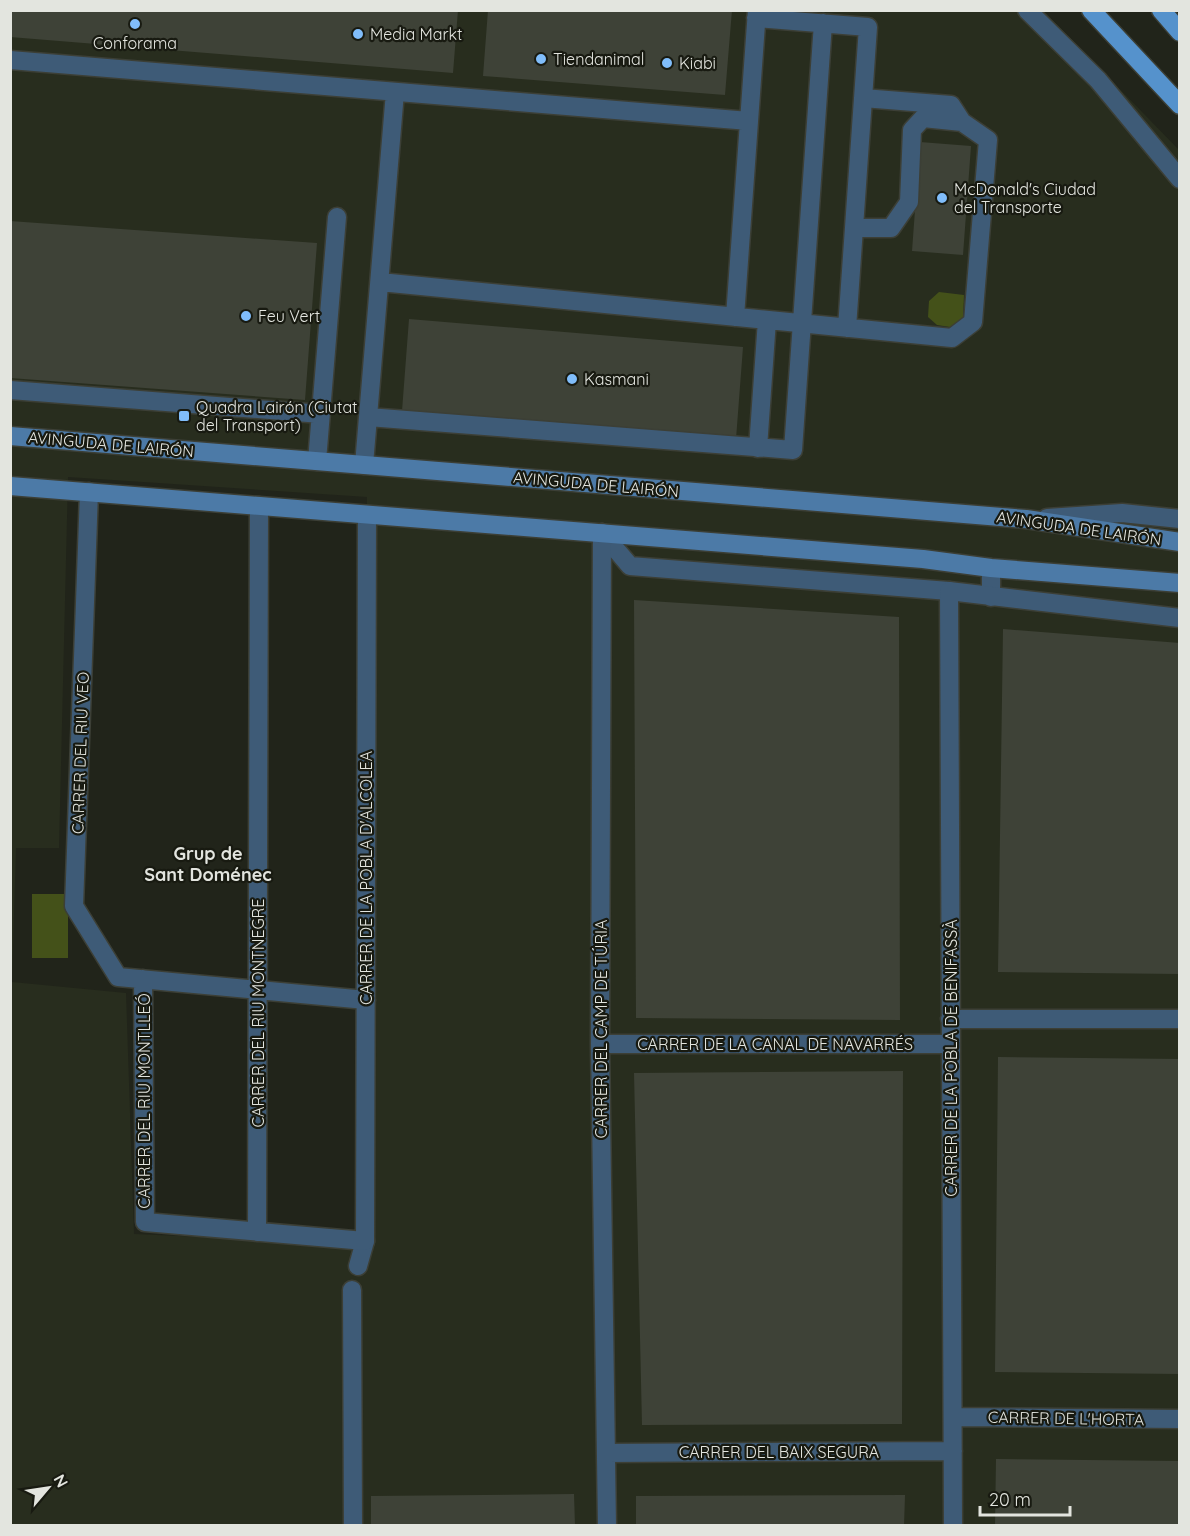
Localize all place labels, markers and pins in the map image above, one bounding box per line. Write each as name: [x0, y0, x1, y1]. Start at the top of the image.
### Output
marker: Conforama: [128, 17, 142, 31]
place label: Media Markt: [370, 24, 463, 44]
marker: Media Markt: [351, 27, 365, 41]
place label: Conforama: [93, 33, 177, 53]
place label: Tiendanimal: [553, 49, 644, 69]
marker: Tiendanimal: [534, 52, 548, 66]
place label: Kiabi: [679, 53, 716, 73]
marker: Kiabi: [660, 56, 674, 70]
place label: McDonald's Ciudad del Transporte: [954, 179, 1096, 217]
marker: McDonald's Ciudad del Transporte: [935, 191, 949, 205]
place label: Feu Vert: [258, 306, 320, 326]
marker: Feu Vert: [239, 309, 253, 323]
place label: Kasmani: [584, 369, 649, 389]
marker: Kasmani: [565, 372, 579, 386]
place label: Quadra Lairón (Ciutat del Transport): [196, 397, 358, 435]
marker: Quadra Lairón (Ciutat del Transport): [177, 409, 191, 423]

